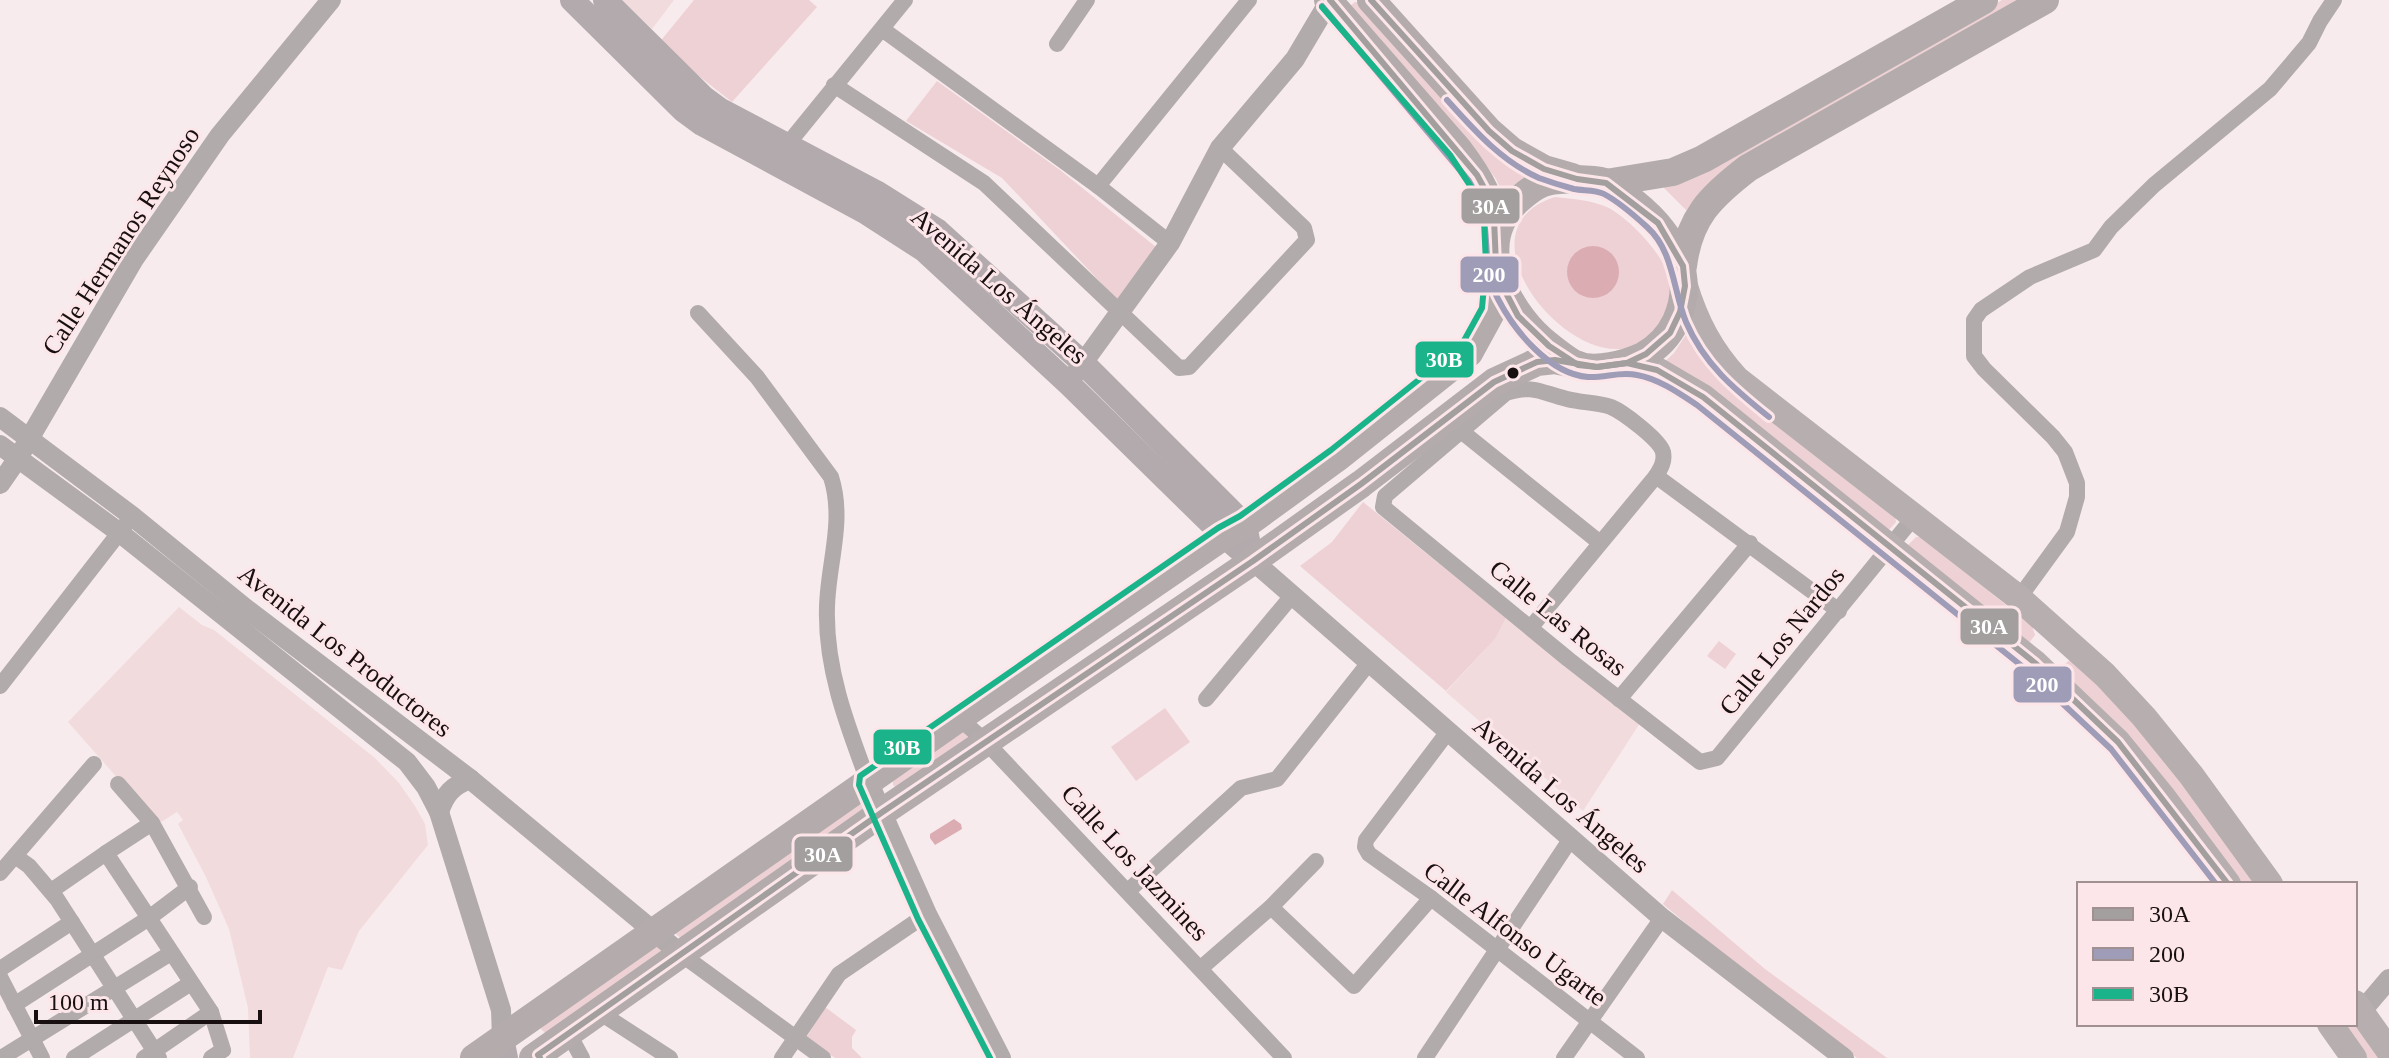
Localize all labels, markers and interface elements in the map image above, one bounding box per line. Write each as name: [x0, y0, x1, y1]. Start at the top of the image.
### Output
street label: Calle Hermanos Reynoso: [36, 122, 206, 360]
line badge: 30A: [1460, 187, 1521, 225]
text: 30A: [1472, 194, 1510, 219]
street label: Avenida Los Ángeles: [905, 202, 1093, 370]
line badge: 200: [1459, 255, 1520, 294]
text: 200: [1473, 262, 1506, 287]
line badge: 30B: [1414, 340, 1475, 379]
text: 30B: [1426, 347, 1463, 372]
unlabelled marker: [1505, 365, 1521, 381]
street label: Calle Las Rosas: [1484, 554, 1632, 682]
street label: Avenida Los Productores: [233, 559, 457, 743]
street label: Calle Los Nardos: [1713, 561, 1851, 721]
line badge: 30A: [1959, 607, 2020, 646]
text: 30A: [1970, 614, 2008, 639]
line badge: 200: [2012, 665, 2073, 704]
text: 200: [2026, 672, 2059, 697]
street label: Avenida Los Ángeles: [1467, 711, 1655, 879]
line badge: 30B: [872, 728, 933, 766]
text: 30B: [884, 735, 921, 760]
street label: Calle Los Jazmines: [1055, 779, 1215, 947]
line badge: 30A: [793, 835, 854, 873]
text: 30A: [804, 842, 842, 867]
street label: Calle Alfonso Ugarte: [1418, 856, 1612, 1012]
legend: [2077, 882, 2357, 1026]
text: 30A: [2149, 901, 2191, 927]
text: 200: [2149, 941, 2185, 967]
scale bar: [36, 974, 260, 1024]
text: 30B: [2149, 981, 2189, 1007]
text: 100 m: [48, 989, 109, 1015]

